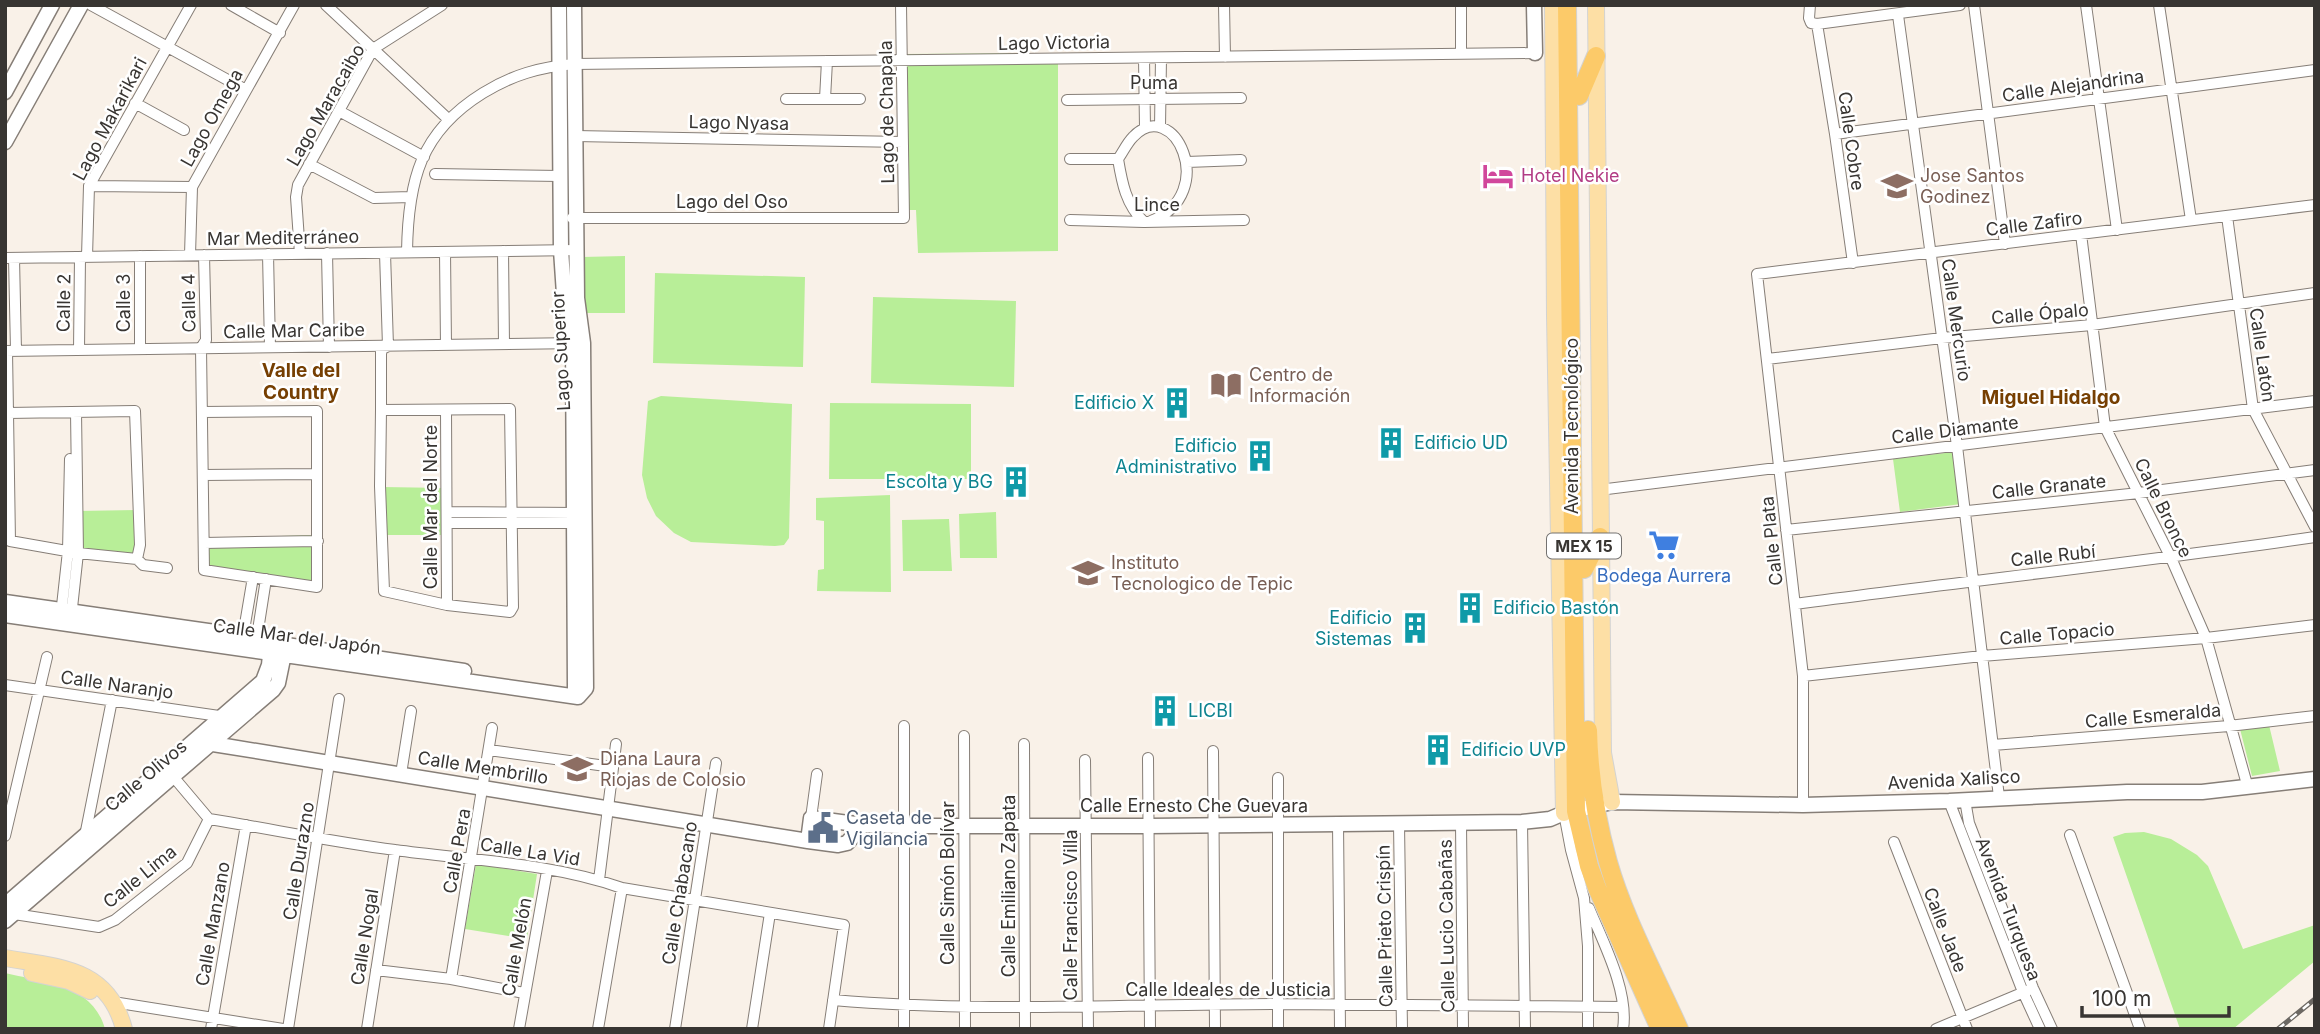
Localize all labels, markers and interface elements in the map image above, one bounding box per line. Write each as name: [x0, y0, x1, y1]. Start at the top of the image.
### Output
street label: Lago Victoria: [998, 31, 1110, 54]
street label: Lago Maracaibo: [282, 40, 369, 169]
street label: Lago de Chapala: [875, 40, 898, 184]
street label: Lago Makarikari: [68, 54, 151, 184]
street label: Lago Omega: [176, 65, 247, 170]
street label: Calle Alejandrina: [2001, 65, 2145, 106]
street label: Puma: [1130, 72, 1178, 93]
street label: Calle Cobre: [1834, 90, 1869, 192]
street label: Lago Nyasa: [689, 111, 789, 134]
hotel icon: Hotel Nekie: [1481, 159, 1515, 193]
place label: Hotel Nekie: [1521, 165, 1620, 186]
place label: Jose Santos Godinez: [1920, 165, 2024, 207]
school or university icon: Jose Santos Godinez: [1880, 169, 1914, 203]
street label: Lago del Oso: [676, 191, 788, 212]
street label: Lince: [1134, 194, 1180, 215]
street label: Calle Zafiro: [1984, 207, 2083, 240]
street label: Mar Mediterráneo: [207, 226, 359, 249]
street label: Calle Mercurio: [1937, 257, 1976, 383]
street label: Calle 4: [177, 273, 200, 333]
street label: Calle 2: [52, 274, 75, 332]
street label: Calle 3: [113, 274, 134, 332]
street label: Lago Superior: [547, 290, 574, 411]
street label: Calle Ópalo: [1990, 298, 2090, 328]
street label: Calle Latón: [2245, 306, 2280, 403]
street label: Calle Mar Caribe: [223, 319, 365, 342]
street label: Avenida Tecnológico: [1561, 338, 1582, 514]
district label: Valle del Country: [262, 359, 340, 404]
place label: Centro de Información: [1249, 364, 1350, 406]
library icon: Centro de Información: [1209, 368, 1243, 402]
building icon: Edificio X: [1160, 386, 1194, 420]
district label: Miguel Hidalgo: [1982, 386, 2120, 409]
place label: Edificio X: [1074, 392, 1154, 413]
street label: Calle Diamante: [1890, 411, 2020, 448]
street label: Calle Mar del Norte: [420, 425, 441, 589]
building icon: Edificio UD: [1374, 426, 1408, 460]
place label: Edificio UD: [1414, 432, 1508, 453]
place label: Edificio Administrativo: [1115, 435, 1237, 477]
building icon: Edificio Administrativo: [1243, 439, 1277, 473]
street label: Calle Bronce: [2130, 455, 2197, 561]
building icon: Escolta y BG: [999, 465, 1033, 499]
street label: Calle Granate: [1991, 470, 2107, 503]
place label: Escolta y BG: [885, 471, 993, 492]
street label: Calle Plata: [1756, 495, 1787, 587]
supermarket icon: Bodega Aurrera: [1647, 528, 1681, 562]
road number: MEX 15: [1547, 534, 1621, 558]
street label: Calle Rubí: [2010, 541, 2097, 570]
place label: Instituto Tecnologico de Tepic: [1111, 552, 1293, 594]
school or university icon: Instituto Tecnologico de Tepic: [1071, 556, 1105, 590]
place label: Bodega Aurrera: [1597, 565, 1731, 586]
building icon: Edificio Bastón: [1453, 591, 1487, 625]
place label: Edificio Bastón: [1493, 597, 1619, 618]
place label: Edificio Sistemas: [1315, 607, 1392, 649]
building icon: Edificio Sistemas: [1398, 611, 1432, 645]
street label: Calle Mar del Japón: [212, 614, 382, 659]
street label: Calle Topacio: [1999, 618, 2115, 649]
street label: Calle Naranjo: [59, 666, 175, 703]
building icon: LICBI: [1148, 694, 1182, 728]
street label: Calle Esmeralda: [2084, 699, 2222, 732]
place label: LICBI: [1188, 700, 1233, 721]
building icon: Edificio UVP: [1421, 733, 1455, 767]
street label: Calle Olivos: [101, 735, 191, 816]
place label: Edificio UVP: [1461, 739, 1566, 760]
street label: Calle Membrillo: [416, 747, 550, 788]
place label: Diana Laura Riojas de Colosio: [600, 748, 746, 790]
school or university icon: Diana Laura Riojas de Colosio: [560, 752, 594, 786]
street label: Avenida Xalisco: [1887, 766, 2021, 793]
street label: Calle Emiliano Zapata: [998, 795, 1019, 977]
street label: Calle Ernesto Che Guevara: [1080, 795, 1308, 816]
street label: Calle Durazno: [279, 800, 318, 922]
street label: Calle Simón Bolívar: [937, 801, 958, 965]
street label: Calle Pera: [439, 807, 474, 895]
place label: Caseta de Vigilancia: [846, 807, 932, 849]
public building icon: Caseta de Vigilancia: [806, 811, 840, 845]
street label: Calle Chabacano: [658, 820, 701, 966]
street label: Calle Francisco Villa: [1060, 829, 1081, 1001]
street label: Calle La Vid: [479, 833, 581, 870]
street label: Avenida Turquesa: [1971, 834, 2045, 983]
street label: Calle Lucio Cabañas: [1434, 839, 1459, 1013]
street label: Calle Lima: [99, 841, 180, 912]
street label: Calle Prieto Crispín: [1373, 845, 1396, 1007]
street label: Calle Manzano: [191, 860, 234, 988]
street label: Calle Jade: [1920, 884, 1971, 975]
street label: Calle Nogal: [347, 887, 382, 987]
street label: Calle Melón: [497, 896, 536, 998]
scale bar: [2082, 974, 2229, 1018]
street label: Calle Ideales de Justicia: [1125, 979, 1331, 1000]
text: 100 m: [2092, 986, 2151, 1011]

